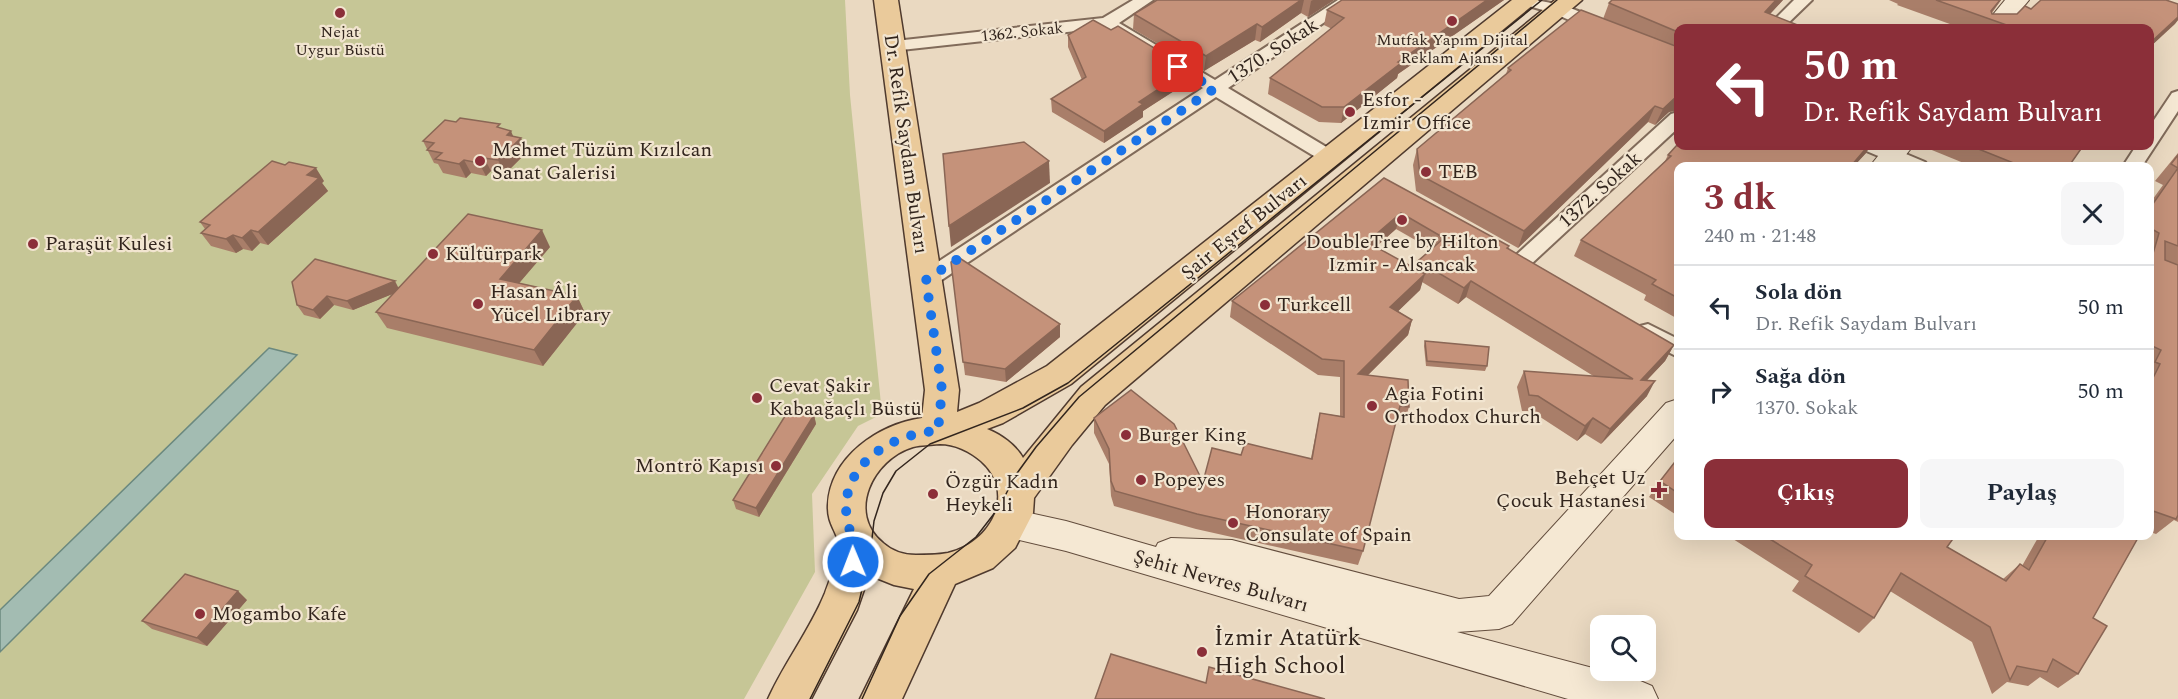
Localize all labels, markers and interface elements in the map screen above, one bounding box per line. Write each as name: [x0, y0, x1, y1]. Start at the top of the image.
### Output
marker: Nejat Uygur Büstü: [333, 6, 347, 20]
street label: 1370. Sokak: [1221, 10, 1325, 92]
marker: Mutfak Yapım Dijital Reklam Ajansı: [1445, 14, 1459, 28]
street label: 1362. Sokak: [980, 16, 1065, 48]
place label: Nejat Uygur Büstü: [295, 20, 385, 62]
place label: Mutfak Yapım Dijital Reklam Ajansı: [1376, 28, 1528, 70]
street label: Dr. Refik Saydam Bulvarı: [876, 32, 936, 256]
text: 50 m: [1803, 35, 1898, 98]
pin: [1152, 41, 1203, 92]
icon: left: [1704, 48, 1782, 126]
icon: arrive: [1161, 50, 1194, 83]
place label: Esfor - Izmir Office: [1362, 85, 1471, 138]
text: Dr. Refik Saydam Bulvarı: [1803, 92, 2103, 134]
marker: Esfor - Izmir Office: [1343, 105, 1357, 119]
place label: Mehmet Tüzüm Kızılcan Sanat Galerisi: [492, 135, 712, 188]
street label: 1372. Sokak: [1551, 144, 1649, 236]
marker: Mehmet Tüzüm Kızılcan Sanat Galerisi: [473, 154, 487, 168]
place label: TEB: [1438, 157, 1478, 187]
marker: TEB: [1419, 165, 1433, 179]
street label: Şair Eşref Bulvarı: [1174, 167, 1314, 287]
text: 3 dk: [1704, 171, 1776, 226]
button: close: [2061, 182, 2124, 245]
marker: DoubleTree by Hilton Izmir - Alsancak: [1395, 213, 1409, 227]
text: 240 m · 21:48: [1704, 221, 1816, 251]
place label: DoubleTree by Hilton Izmir - Alsancak: [1305, 227, 1499, 280]
place label: Paraşüt Kulesi: [45, 229, 172, 259]
marker: Paraşüt Kulesi: [26, 237, 40, 251]
place label: Kültürpark: [445, 239, 542, 269]
marker: Kültürpark: [426, 247, 440, 261]
text: Sola dön: [1755, 276, 1842, 309]
place label: Hasan Âli Yücel Library: [490, 277, 612, 330]
place label: Turkcell: [1277, 290, 1351, 320]
icon: left: [1704, 291, 1737, 324]
text: 50 m: [2078, 291, 2124, 324]
marker: Hasan Âli Yücel Library: [471, 297, 485, 311]
marker: Turkcell: [1258, 298, 1272, 312]
text: Dr. Refik Saydam Bulvarı: [1755, 309, 1977, 339]
text: Sağa dön: [1755, 360, 1846, 393]
place label: Cevat Şakir Kabaağaçlı Büstü: [769, 371, 922, 424]
icon: right: [1704, 375, 1737, 408]
text: 50 m: [2078, 375, 2124, 408]
place label: Agia Fotini Orthodox Church: [1384, 379, 1541, 432]
marker: Cevat Şakir Kabaağaçlı Büstü: [750, 391, 764, 405]
text: 1370. Sokak: [1755, 393, 1859, 423]
marker: Agia Fotini Orthodox Church: [1365, 399, 1379, 413]
place label: Burger King: [1138, 420, 1247, 450]
marker: Burger King: [1119, 428, 1133, 442]
place label: Montrö Kapısı: [635, 451, 764, 481]
marker: Montrö Kapısı: [769, 459, 783, 473]
button: Çıkış: [1704, 459, 1908, 528]
button: Paylaş: [1920, 459, 2124, 528]
place label: Behçet Uz Çocuk Hastanesi: [1496, 463, 1646, 516]
place label: Popeyes: [1153, 465, 1225, 495]
place label: Özgür Kadın Heykeli: [945, 467, 1059, 520]
marker: Popeyes: [1134, 473, 1148, 487]
marker: Behçet Uz Çocuk Hastanesi: [1650, 481, 1668, 499]
marker: Özgür Kadın Heykeli: [926, 487, 940, 501]
place label: Honorary Consulate of Spain: [1245, 497, 1412, 550]
marker: Honorary Consulate of Spain: [1226, 516, 1240, 530]
position arrow: [821, 530, 885, 594]
street label: Şehit Nevres Bulvarı: [1130, 542, 1312, 620]
place label: Mogambo Kafe: [212, 599, 347, 629]
marker: Mogambo Kafe: [193, 607, 207, 621]
map controls: [1590, 615, 1656, 681]
button: search: [1590, 615, 1656, 681]
place label: İzmir Atatürk High School: [1214, 620, 1361, 684]
marker: İzmir Atatürk High School: [1195, 645, 1209, 659]

